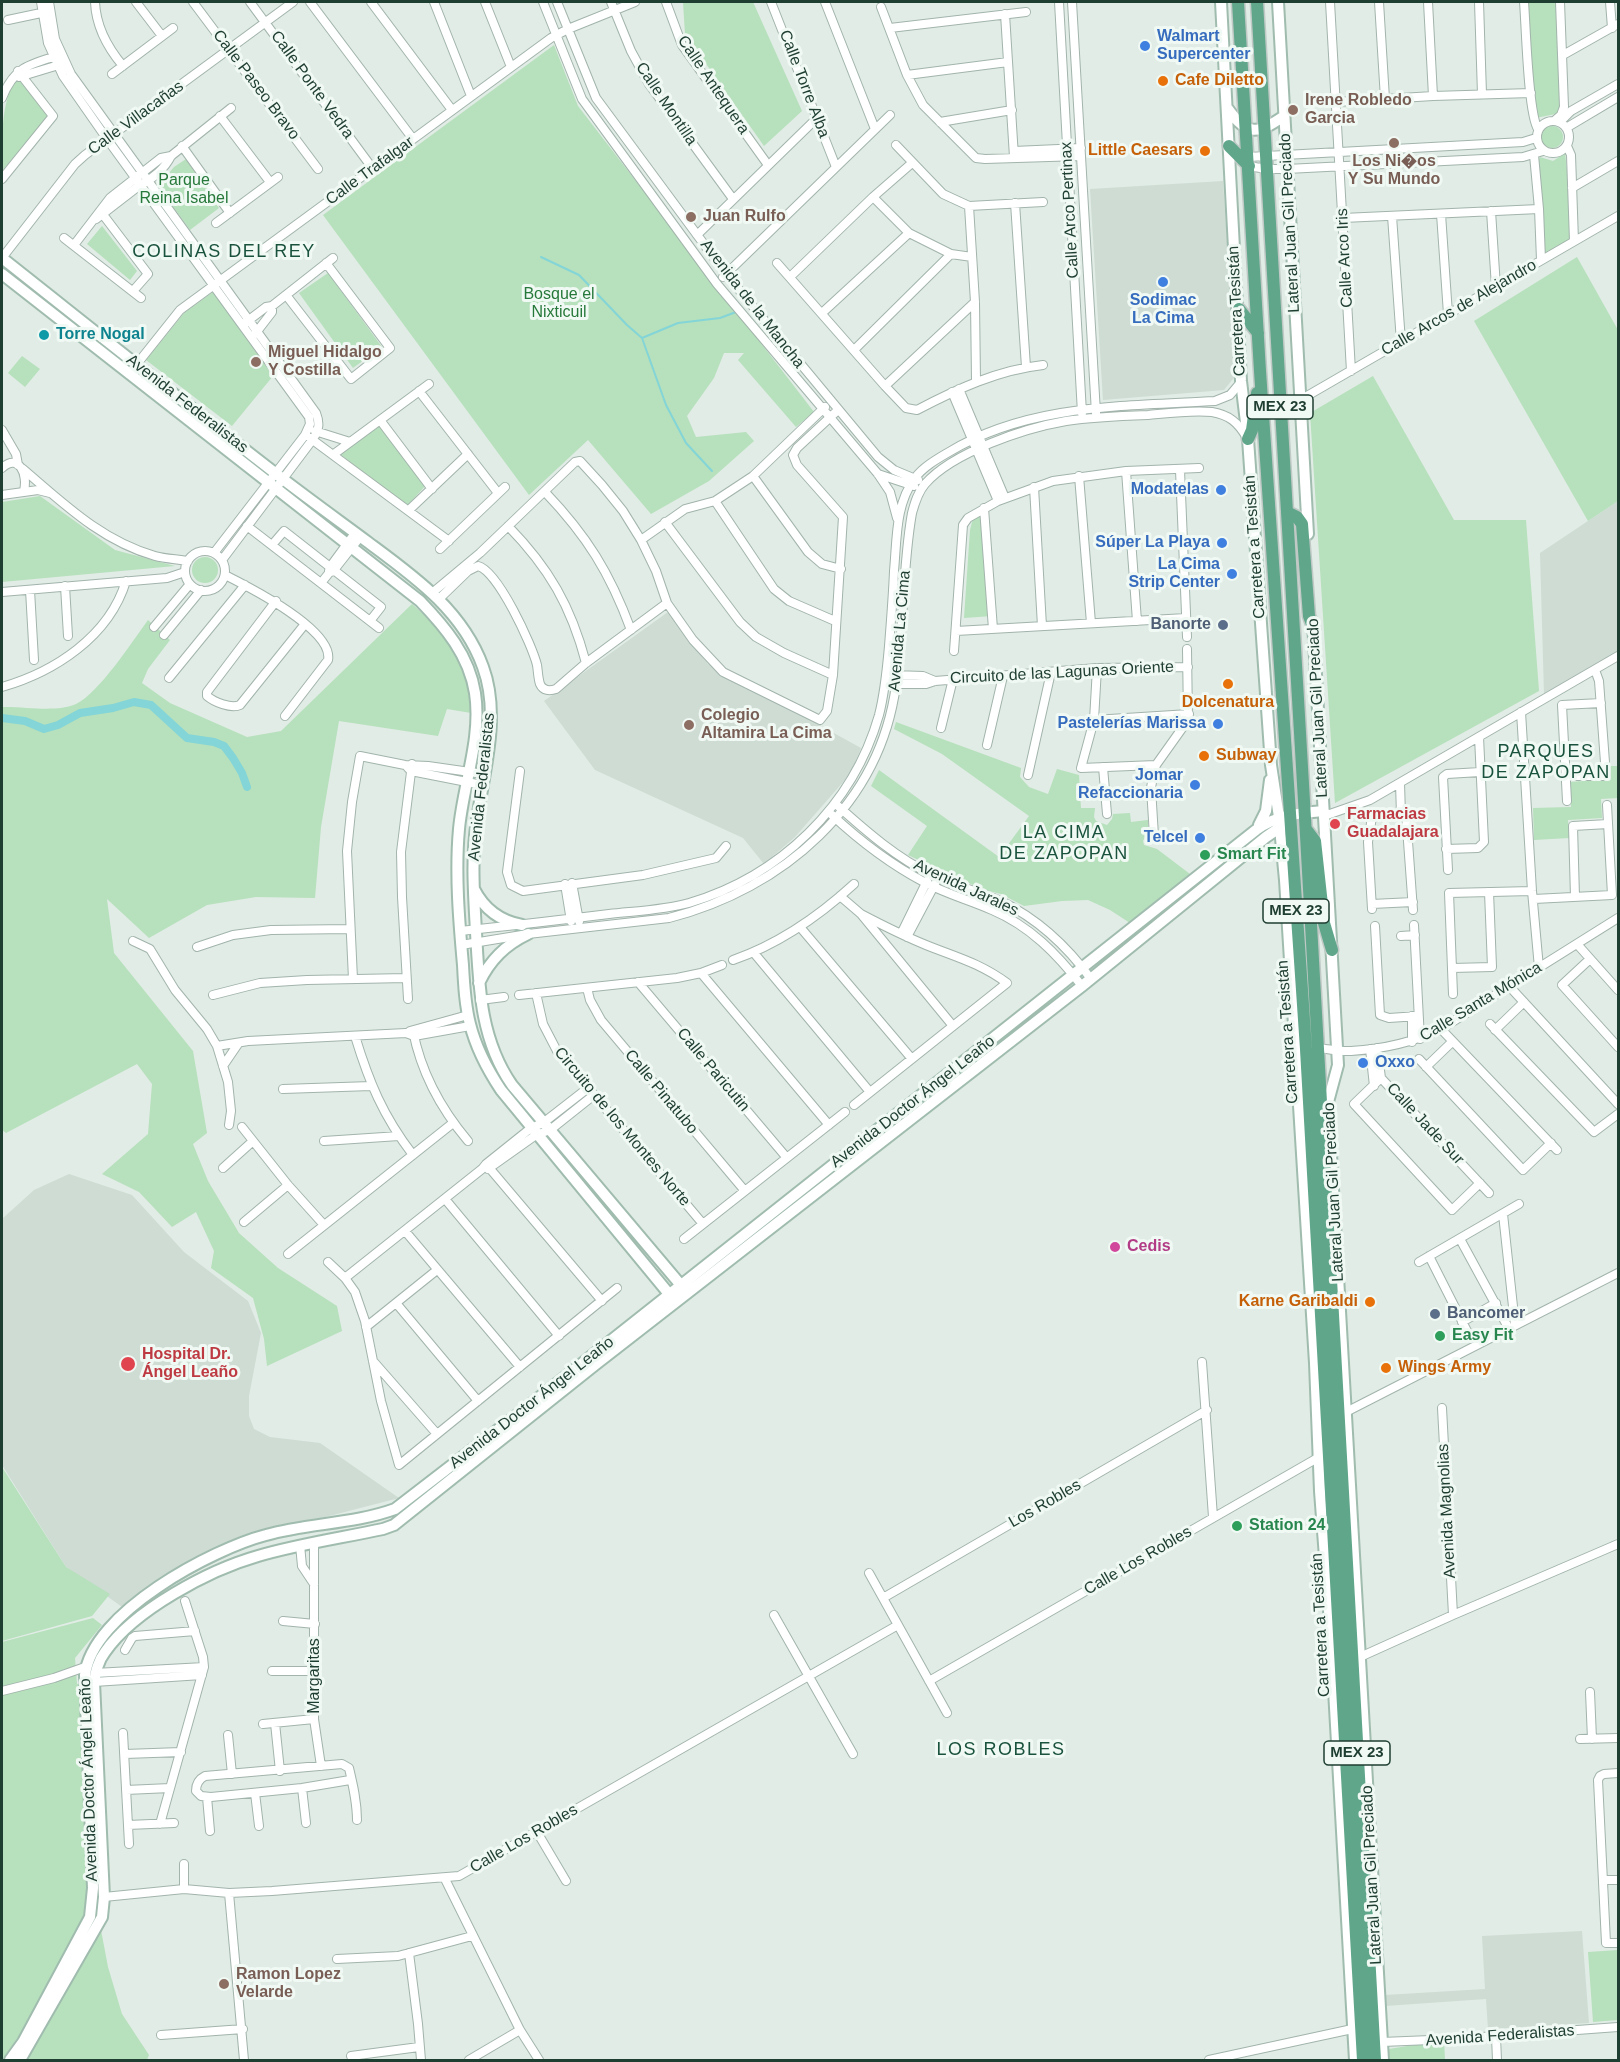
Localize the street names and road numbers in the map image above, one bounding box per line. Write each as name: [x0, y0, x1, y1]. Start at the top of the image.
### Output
street label: Calle Paseo Bravo: [208, 26, 304, 144]
street label: Calle Ponte Vedra: [266, 27, 358, 143]
street label: Calle Torre Alba: [775, 27, 833, 141]
street label: Calle Antequera: [673, 32, 753, 138]
street label: Calle Montilla: [631, 59, 701, 149]
street label: Calle Villacañas: [84, 77, 188, 159]
street label: Calle Trafalgar: [322, 133, 418, 209]
street label: Lateral Juan Gil Preciado: [1276, 133, 1304, 313]
street label: Calle Arco Pertinax: [1057, 141, 1083, 279]
street label: Calle Arco Iris: [1333, 208, 1357, 308]
street label: Avenida de la Mancha: [696, 236, 808, 372]
street label: Carretera Tesistán: [1224, 245, 1250, 377]
street label: Calle Arcos de Alejandro: [1378, 256, 1540, 360]
street label: Avenida Federalistas: [122, 351, 252, 457]
road number: MEX 23: [1247, 395, 1313, 419]
street label: Carretera a Tesistán: [1240, 474, 1270, 620]
street label: Avenida La Cima: [885, 570, 915, 692]
street label: Lateral Juan Gil Preciado: [1304, 618, 1332, 798]
street label: Circuito de las Lagunas Oriente: [950, 658, 1174, 688]
street label: Avenida Federalistas: [465, 712, 499, 862]
street label: Avenida Jarales: [910, 855, 1022, 921]
road number: MEX 23: [1263, 899, 1329, 923]
street label: Calle Santa Mónica: [1417, 958, 1545, 1046]
street label: Carretera a Tesistán: [1273, 959, 1303, 1105]
street label: Calle Paricutin: [672, 1024, 754, 1116]
street label: Avenida Doctor Ángel Leaño: [827, 1032, 999, 1172]
street label: Circuito de los Montes Norte: [550, 1044, 694, 1210]
street label: Calle Pinatubo: [620, 1046, 702, 1138]
street label: Calle Jade Sur: [1382, 1079, 1468, 1169]
street label: Lateral Juan Gil Preciado: [1320, 1102, 1348, 1282]
street label: Avenida Doctor Ángel Leaño: [446, 1333, 618, 1473]
street label: Avenida Magnolias: [1434, 1443, 1460, 1579]
street label: Los Robles: [1006, 1476, 1084, 1532]
street label: Calle Los Robles: [1081, 1522, 1195, 1600]
street label: Carretera a Tesistán: [1308, 1553, 1334, 1697]
street label: Margaritas: [305, 1638, 325, 1714]
street label: Avenida Doctor Ángel Leaño: [76, 1678, 102, 1882]
road number: MEX 23: [1324, 1741, 1390, 1765]
street label: Lateral Juan Gil Preciado: [1358, 1785, 1386, 1965]
street label: Calle Los Robles: [467, 1800, 581, 1878]
street label: Avenida Federalistas: [1425, 2021, 1575, 2051]

